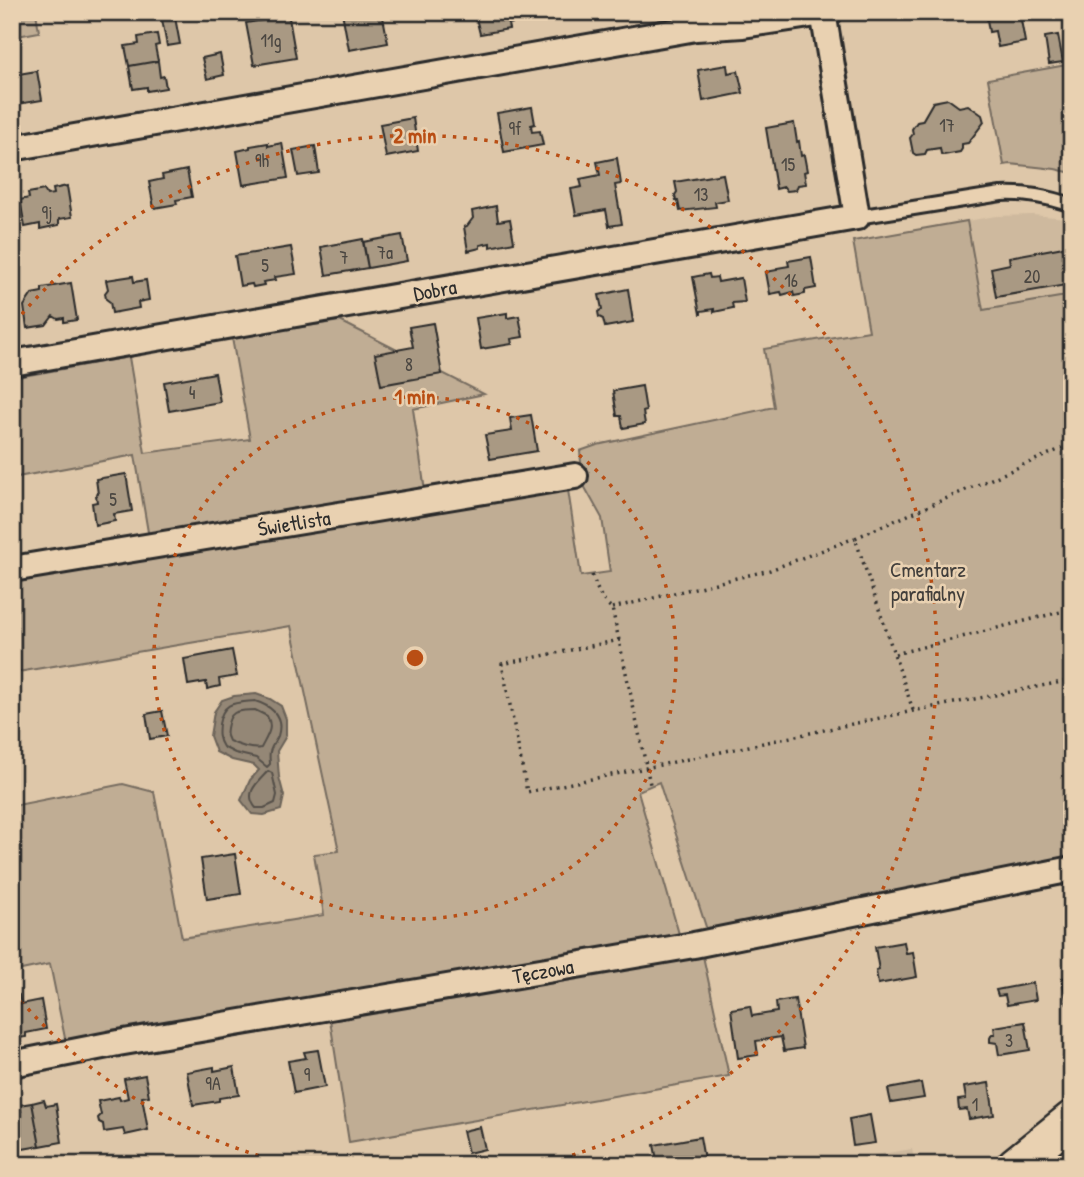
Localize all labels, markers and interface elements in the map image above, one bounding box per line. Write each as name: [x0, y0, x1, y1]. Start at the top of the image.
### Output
house number: 11g: [260, 28, 282, 53]
house number: 17: [939, 113, 955, 138]
house number: 9f: [508, 116, 522, 141]
text: 2 min: [393, 121, 437, 150]
house number: 9h: [255, 148, 270, 173]
house number: 15: [781, 152, 795, 177]
house number: 13: [694, 182, 708, 207]
house number: 9j: [42, 200, 52, 225]
house number: 7a: [377, 240, 393, 265]
house number: 7: [340, 245, 349, 270]
house number: 5: [261, 253, 269, 278]
house number: 20: [1024, 264, 1040, 289]
house number: 16: [784, 268, 798, 293]
street label: Dobra: [411, 272, 459, 308]
house number: 8: [405, 352, 413, 377]
house number: 4: [189, 380, 196, 405]
text: 1 min: [395, 382, 435, 411]
house number: 5: [109, 487, 117, 512]
street label: Świetlista: [255, 503, 333, 543]
park label: Cmentarz parafialny: [890, 555, 966, 608]
centre of rings: [403, 646, 427, 670]
street label: Tęczowa: [510, 951, 576, 991]
house number: 3: [1005, 1028, 1013, 1053]
house number: 9: [304, 1062, 311, 1087]
house number: 9A: [205, 1071, 221, 1096]
house number: 1: [972, 1092, 978, 1117]

